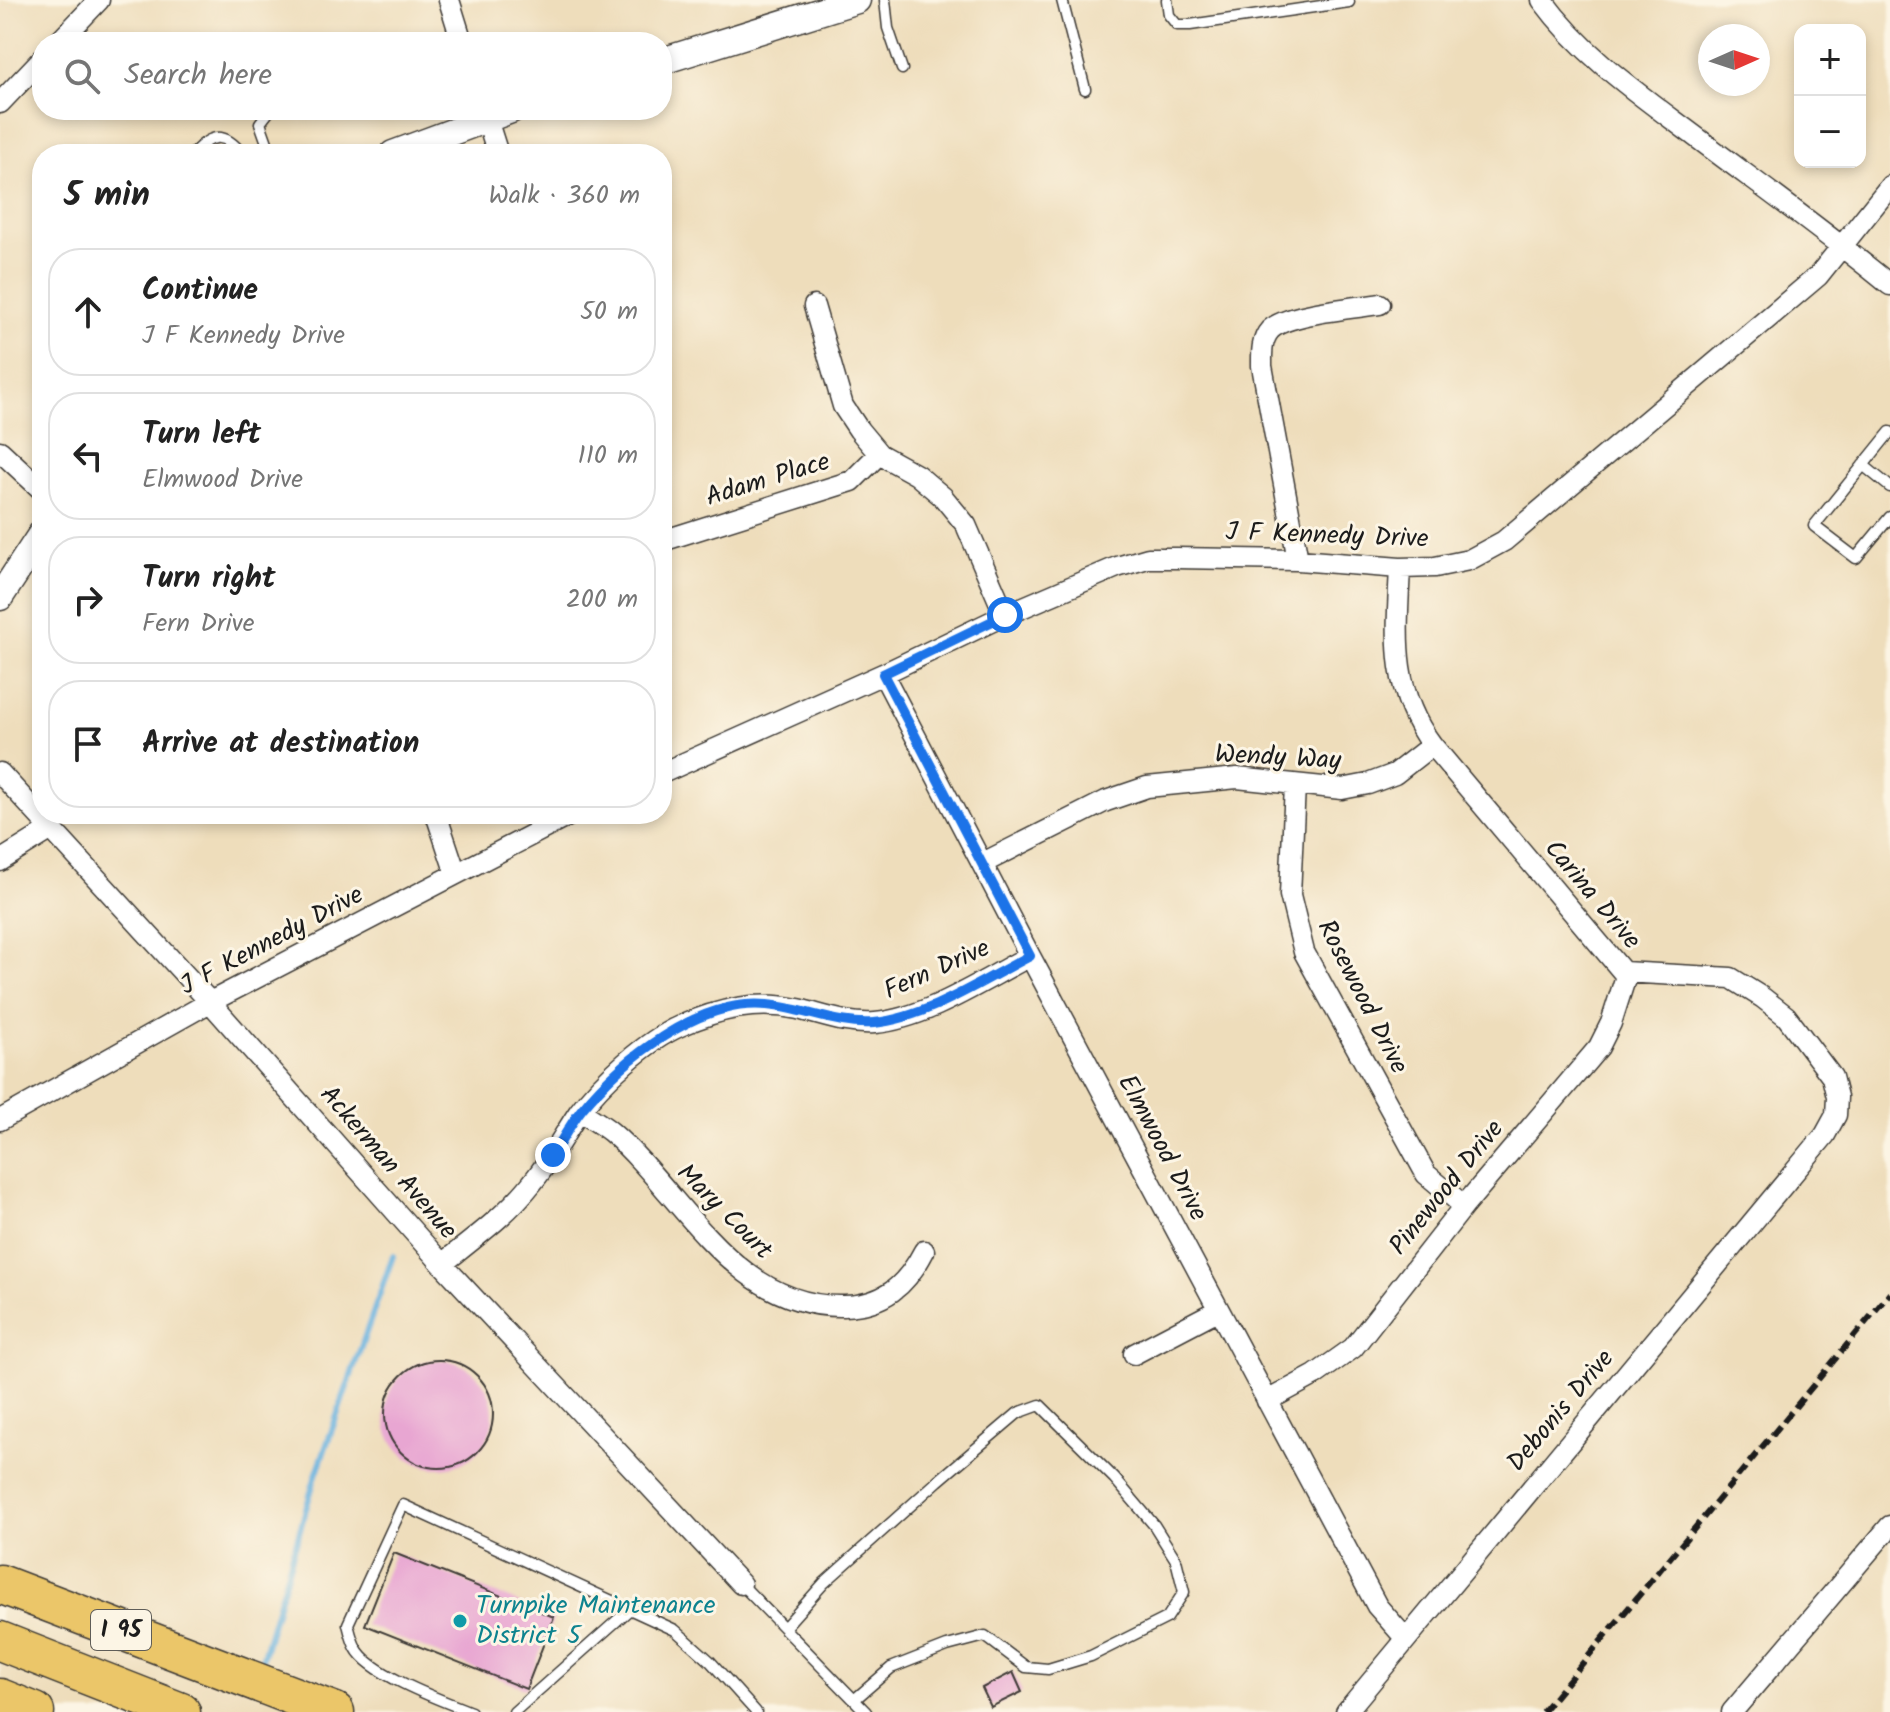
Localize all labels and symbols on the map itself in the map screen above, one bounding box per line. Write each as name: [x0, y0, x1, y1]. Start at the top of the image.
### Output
north arrow: [1698, 24, 1770, 96]
street label: Adam Place: [701, 441, 836, 519]
street label: J F Kennedy Drive: [1225, 511, 1429, 561]
route start: [987, 597, 1023, 633]
street label: Wendy Way: [1214, 734, 1343, 782]
street label: Carina Drive: [1533, 830, 1651, 960]
street label: J F Kennedy Drive: [173, 875, 372, 1007]
street label: Rosewood Drive: [1305, 912, 1419, 1082]
street label: Fern Drive: [877, 928, 997, 1012]
street label: Elmwood Drive: [1106, 1067, 1218, 1229]
street label: Ackerman Avenue: [309, 1076, 468, 1250]
street label: Pinewood Drive: [1379, 1111, 1515, 1265]
route end: [535, 1137, 571, 1173]
street label: Mary Court: [666, 1154, 783, 1271]
street label: Debonis Drive: [1497, 1340, 1625, 1482]
place label: Turnpike Maintenance District 5: [476, 1585, 716, 1657]
road number: I 95: [91, 1610, 151, 1650]
marker: Turnpike Maintenance District 5: [451, 1612, 469, 1630]

